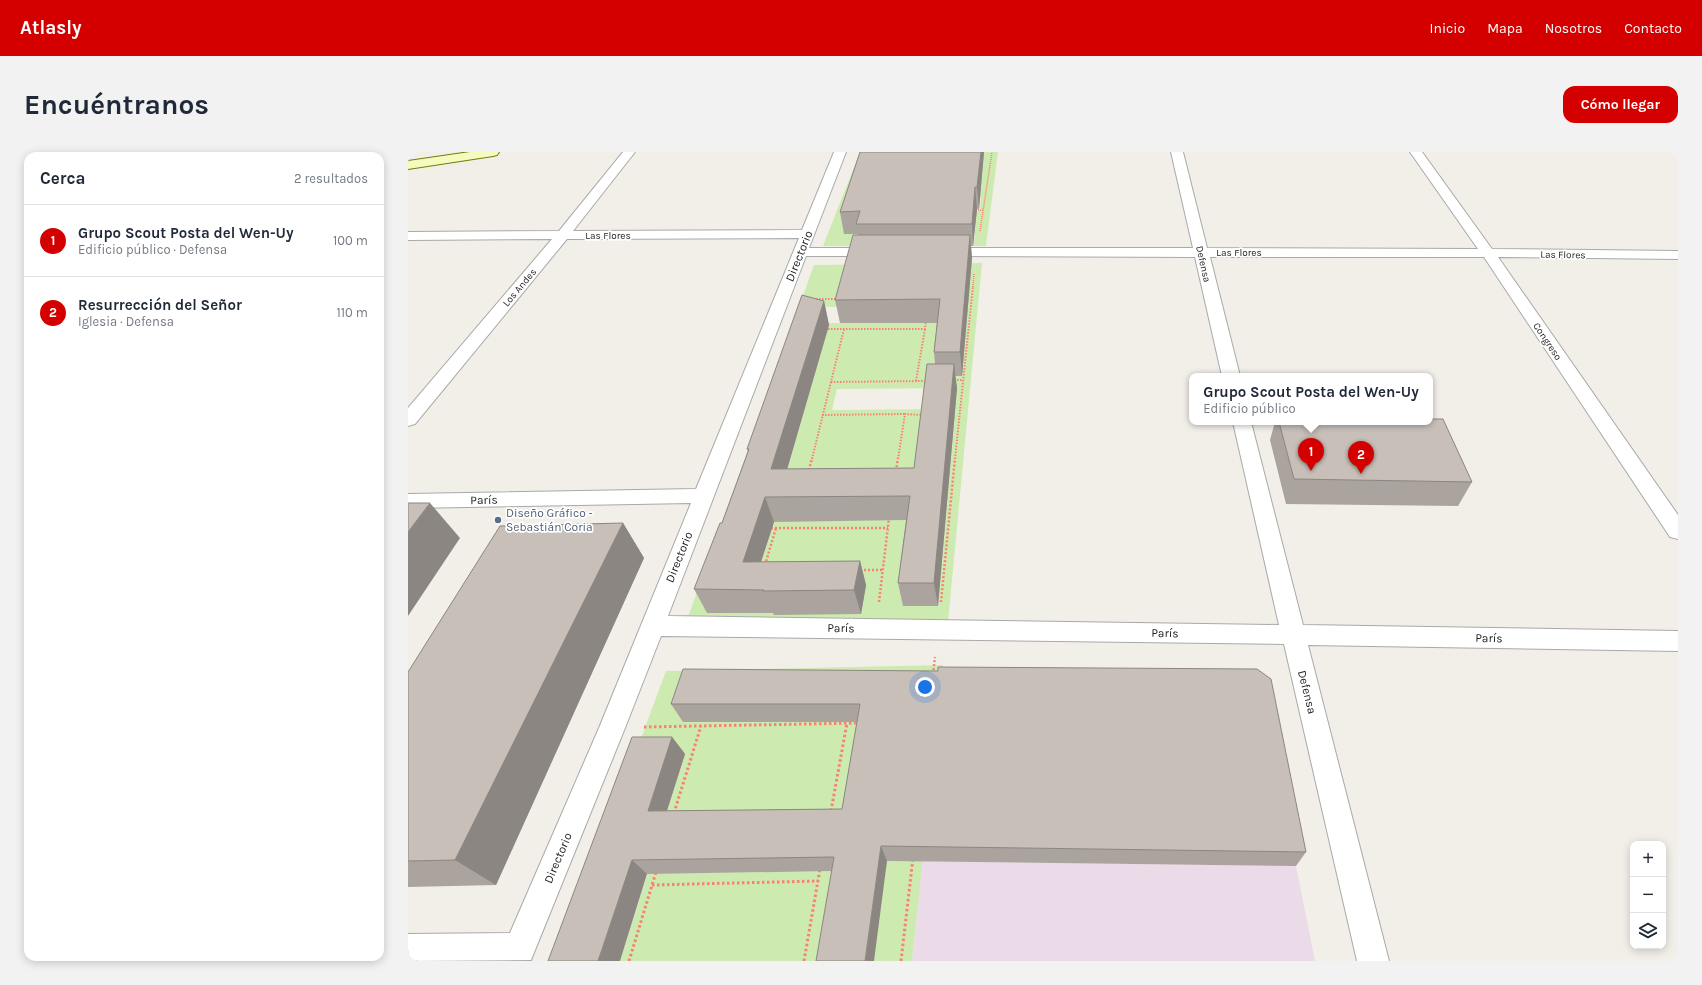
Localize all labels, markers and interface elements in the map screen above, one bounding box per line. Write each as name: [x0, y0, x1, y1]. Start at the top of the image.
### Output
text: Atlasly: [20, 17, 82, 39]
text: Inicio: [1430, 20, 1465, 37]
text: Mapa: [1487, 20, 1523, 37]
text: Nosotros: [1545, 20, 1602, 37]
text: Contacto: [1624, 20, 1682, 37]
button: Cómo llegar: [1563, 86, 1678, 123]
text: Encuéntranos: [24, 88, 209, 121]
text: Cerca: [40, 168, 85, 188]
text: 2 resultados: [294, 171, 368, 186]
text: Grupo Scout Posta del Wen-Uy: [78, 224, 294, 242]
street label: Directorio: [782, 228, 816, 284]
street label: Las Flores: [585, 230, 631, 242]
text: 1: [51, 233, 55, 248]
text: 100 m: [333, 233, 368, 248]
text: Edificio público · Defensa: [78, 242, 227, 257]
street label: Defensa: [1193, 245, 1213, 284]
street label: Las Flores: [1216, 247, 1262, 259]
street label: Las Flores: [1540, 249, 1586, 261]
street label: Los Andes: [500, 266, 539, 309]
text: Resurrección del Señor: [78, 296, 242, 314]
text: 2: [49, 305, 57, 320]
text: 110 m: [336, 305, 368, 320]
text: Iglesia · Defensa: [78, 314, 174, 329]
street label: Congreso: [1530, 320, 1564, 363]
popup: [1189, 373, 1433, 425]
text: Grupo Scout Posta del Wen-Uy: [1203, 383, 1419, 401]
text: Edificio público: [1203, 401, 1296, 416]
pin: 1: [1298, 438, 1324, 471]
pin: 2: [1348, 441, 1374, 474]
street label: París: [470, 493, 498, 507]
place label: Diseño Gráfico - Sebastián Coria: [506, 506, 593, 534]
marker: Diseño Gráfico - Sebastián Coria: [493, 515, 503, 525]
street label: Directorio: [662, 529, 696, 585]
street label: París: [827, 621, 855, 635]
street label: París: [1151, 626, 1179, 640]
street label: París: [1475, 631, 1503, 645]
street label: Defensa: [1295, 669, 1319, 715]
your location: [915, 677, 935, 697]
street label: Directorio: [541, 831, 575, 885]
map controls: [1630, 841, 1666, 949]
button: +: [1630, 841, 1666, 877]
button: −: [1630, 877, 1666, 913]
button: layers: [1630, 913, 1666, 949]

